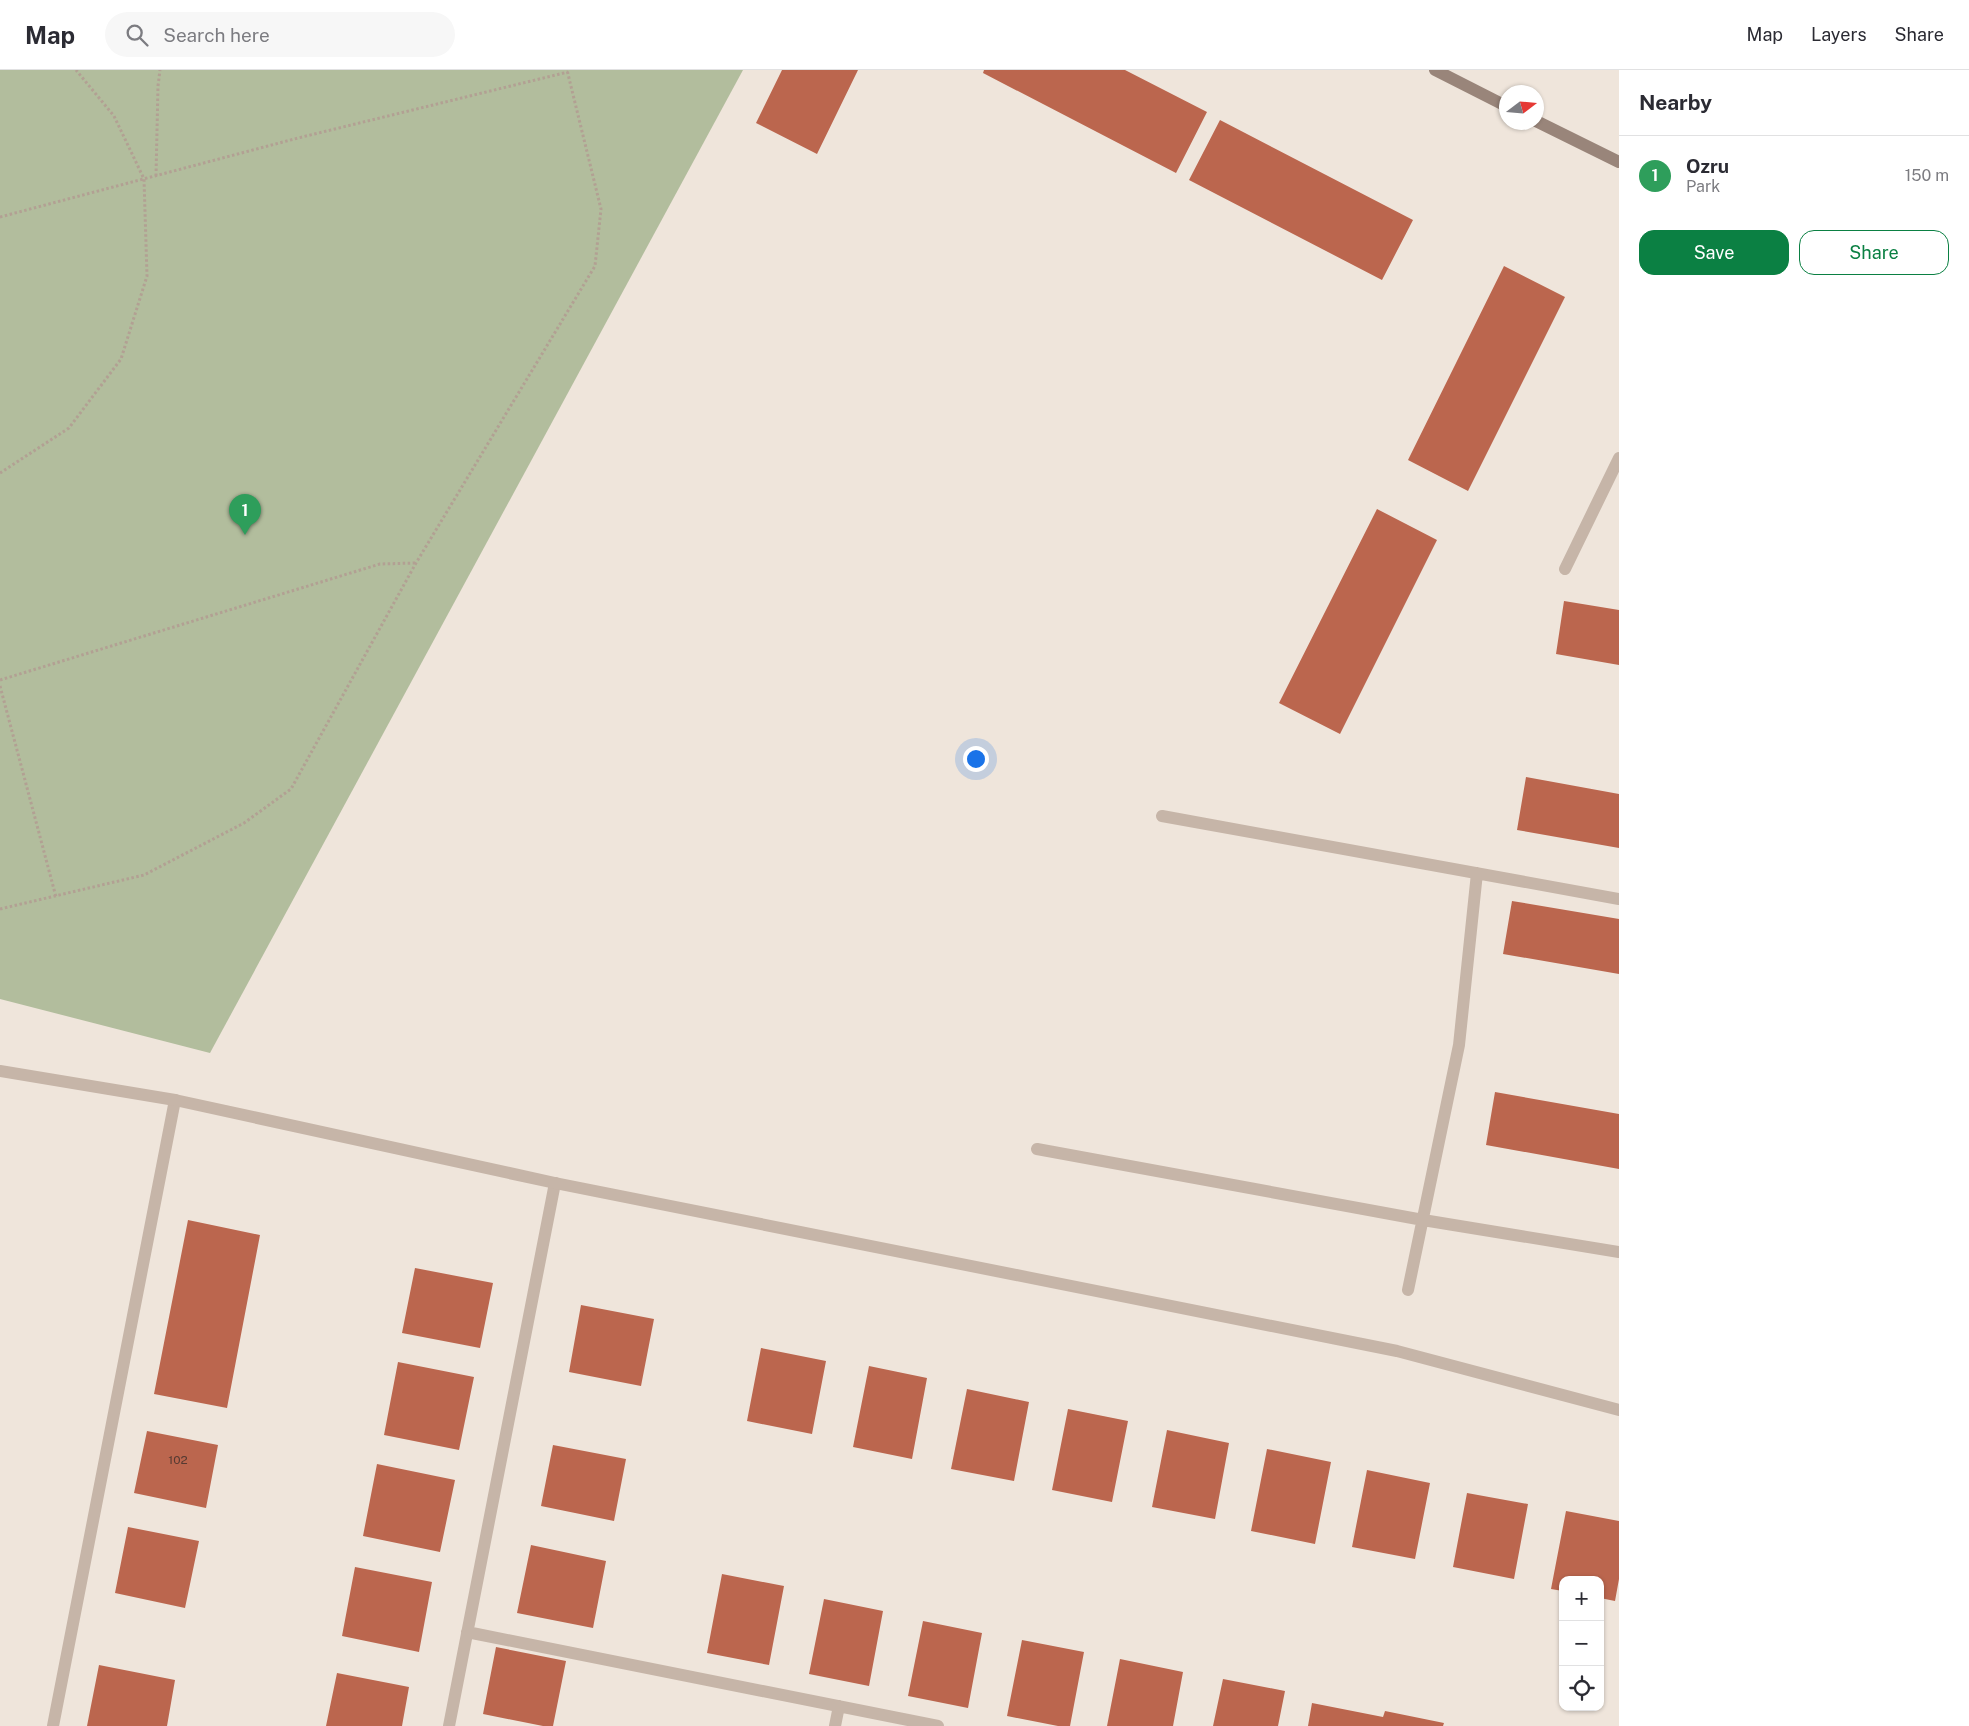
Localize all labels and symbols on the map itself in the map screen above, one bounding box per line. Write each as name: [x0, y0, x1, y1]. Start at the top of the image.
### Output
north arrow: [1499, 85, 1544, 130]
pin: 1: [229, 494, 261, 535]
your location: [963, 746, 989, 772]
house number: 102: [168, 1453, 188, 1467]

